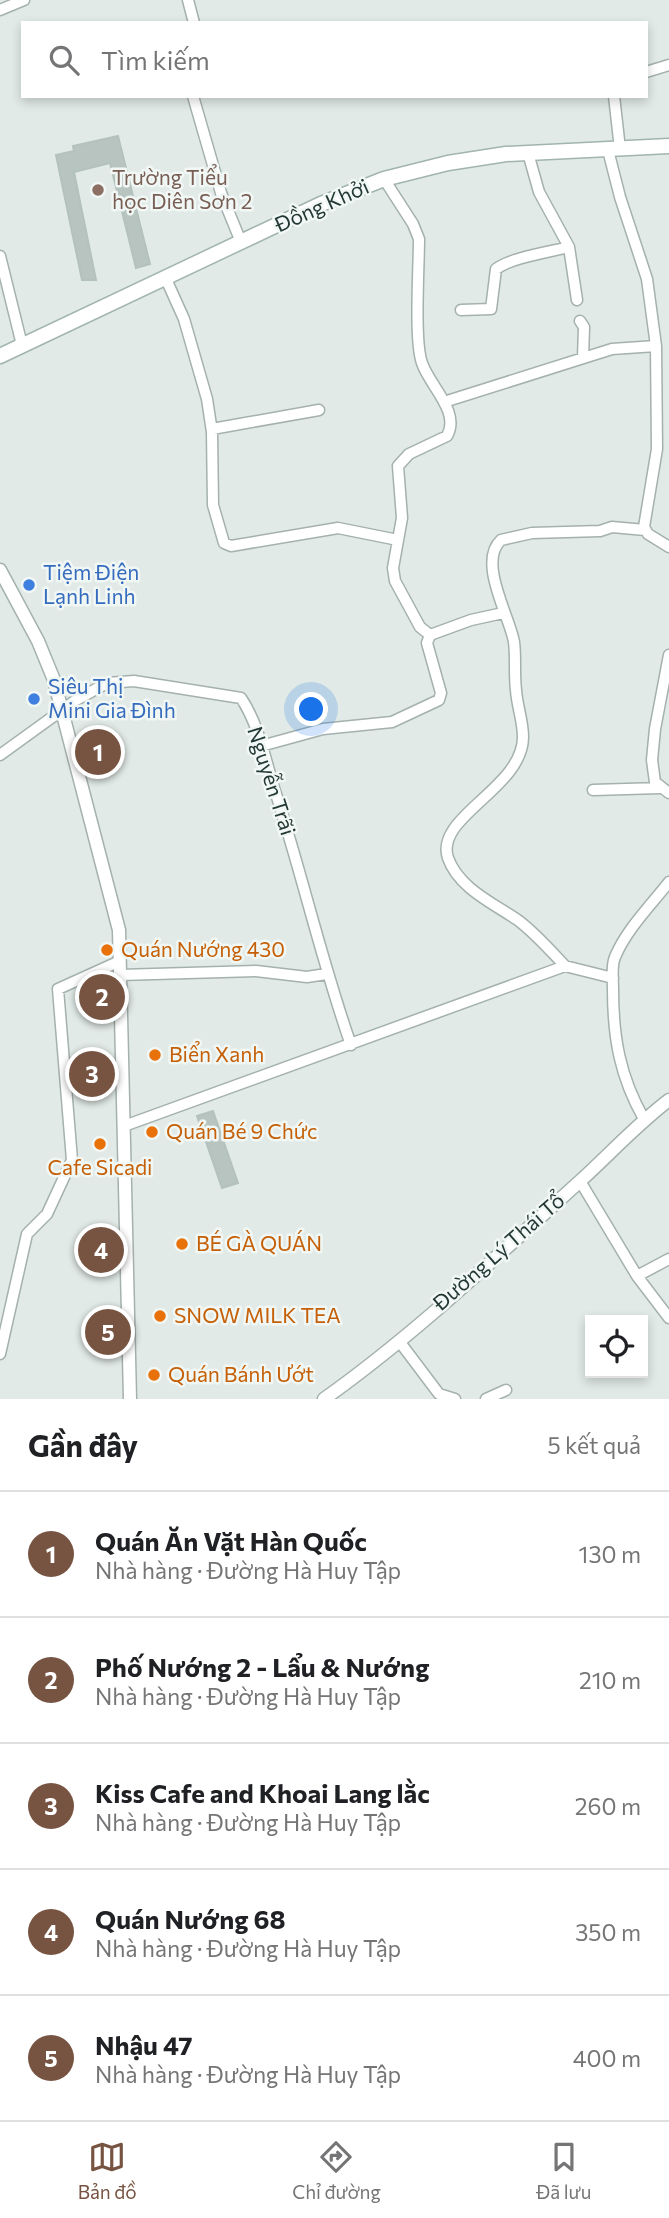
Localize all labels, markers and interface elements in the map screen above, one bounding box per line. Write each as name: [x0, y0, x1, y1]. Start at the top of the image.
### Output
search box: [21, 21, 648, 98]
icon: search: [45, 41, 83, 79]
text: Tìm kiếm: [101, 44, 210, 75]
place label: Trường Tiểu học Diên Sơn 2: [112, 164, 252, 213]
street label: Đồng Khởi: [270, 173, 372, 237]
marker: Trường Tiểu học Diên Sơn 2: [90, 182, 106, 198]
place label: Tiệm Điện Lạnh Linh: [43, 559, 139, 608]
marker: Tiệm Điện Lạnh Linh: [21, 577, 37, 593]
place label: Siêu Thị Mini Gia Đình: [48, 673, 176, 722]
marker: Siêu Thị Mini Gia Đình: [26, 691, 42, 707]
your location: [294, 692, 328, 726]
street label: Nguyễn Trãi: [243, 723, 303, 838]
pin: 1: [75, 726, 121, 778]
place label: Quán Nướng 430: [121, 936, 285, 961]
marker: Quán Nướng 430: [99, 942, 115, 958]
pin: 2: [79, 971, 125, 1023]
place label: Biển Xanh: [169, 1041, 264, 1066]
marker: Biển Xanh: [147, 1047, 163, 1063]
pin: 3: [69, 1048, 115, 1100]
place label: Quán Bé 9 Chức: [166, 1118, 317, 1143]
marker: Quán Bé 9 Chức: [144, 1124, 160, 1140]
marker: Cafe Sicadi: [92, 1136, 108, 1152]
place label: Cafe Sicadi: [48, 1154, 152, 1179]
street label: Đường Lý Thái Tổ: [426, 1187, 569, 1315]
pin: 4: [78, 1224, 124, 1276]
place label: BÉ GÀ QUÁN: [196, 1230, 322, 1255]
marker: BÉ GÀ QUÁN: [174, 1236, 190, 1252]
place label: SNOW MILK TEA: [174, 1302, 341, 1327]
pin: 5: [85, 1306, 131, 1358]
marker: SNOW MILK TEA: [152, 1308, 168, 1324]
map controls: [585, 1315, 648, 1378]
button: locate: [585, 1315, 648, 1378]
place label: Quán Bánh Ướt: [168, 1361, 314, 1386]
marker: Quán Bánh Ướt: [146, 1367, 162, 1383]
text: Gần đây: [28, 1426, 138, 1463]
text: 5 kết quả: [547, 1431, 641, 1459]
text: Quán Ăn Vặt Hàn Quốc: [95, 1525, 367, 1556]
text: 1: [46, 1540, 56, 1568]
text: 130 m: [579, 1540, 641, 1568]
text: Nhà hàng · Đường Hà Huy Tập: [95, 1556, 401, 1584]
text: Phố Nướng 2 - Lẩu & Nướng: [95, 1651, 429, 1682]
text: 2: [44, 1666, 58, 1694]
text: 210 m: [579, 1666, 641, 1694]
text: Nhà hàng · Đường Hà Huy Tập: [95, 1682, 401, 1710]
text: Kiss Cafe and Khoai Lang lằc: [95, 1777, 430, 1808]
text: 3: [44, 1792, 58, 1820]
text: 260 m: [575, 1792, 641, 1820]
text: Nhà hàng · Đường Hà Huy Tập: [95, 1808, 401, 1836]
text: Quán Nướng 68: [95, 1903, 286, 1934]
text: 4: [44, 1918, 58, 1946]
text: 350 m: [575, 1918, 641, 1946]
text: Nhà hàng · Đường Hà Huy Tập: [95, 1934, 401, 1962]
text: Nhậu 47: [95, 2029, 193, 2060]
text: 5: [44, 2044, 58, 2072]
text: 400 m: [573, 2044, 641, 2072]
text: Nhà hàng · Đường Hà Huy Tập: [95, 2060, 401, 2088]
tab: Bản đồ: [78, 2138, 137, 2203]
tab: Chỉ đường: [292, 2138, 381, 2203]
tab: Đã lưu: [536, 2138, 591, 2203]

